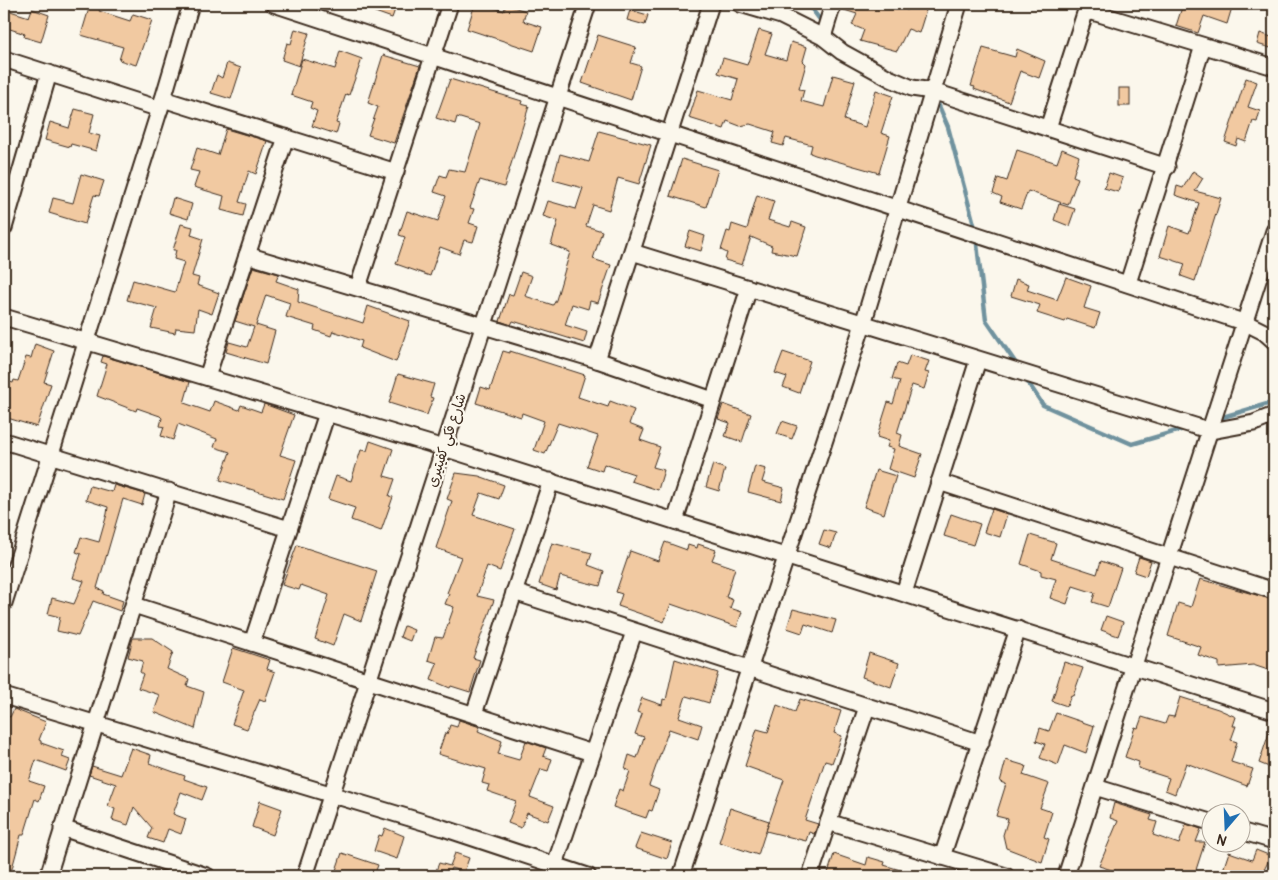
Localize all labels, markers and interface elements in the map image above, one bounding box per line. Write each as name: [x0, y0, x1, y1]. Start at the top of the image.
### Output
street label: شارع فكي كفيتيرى: [423, 391, 473, 490]
north arrow: [1200, 802, 1250, 852]
text: N: [1215, 830, 1229, 849]

